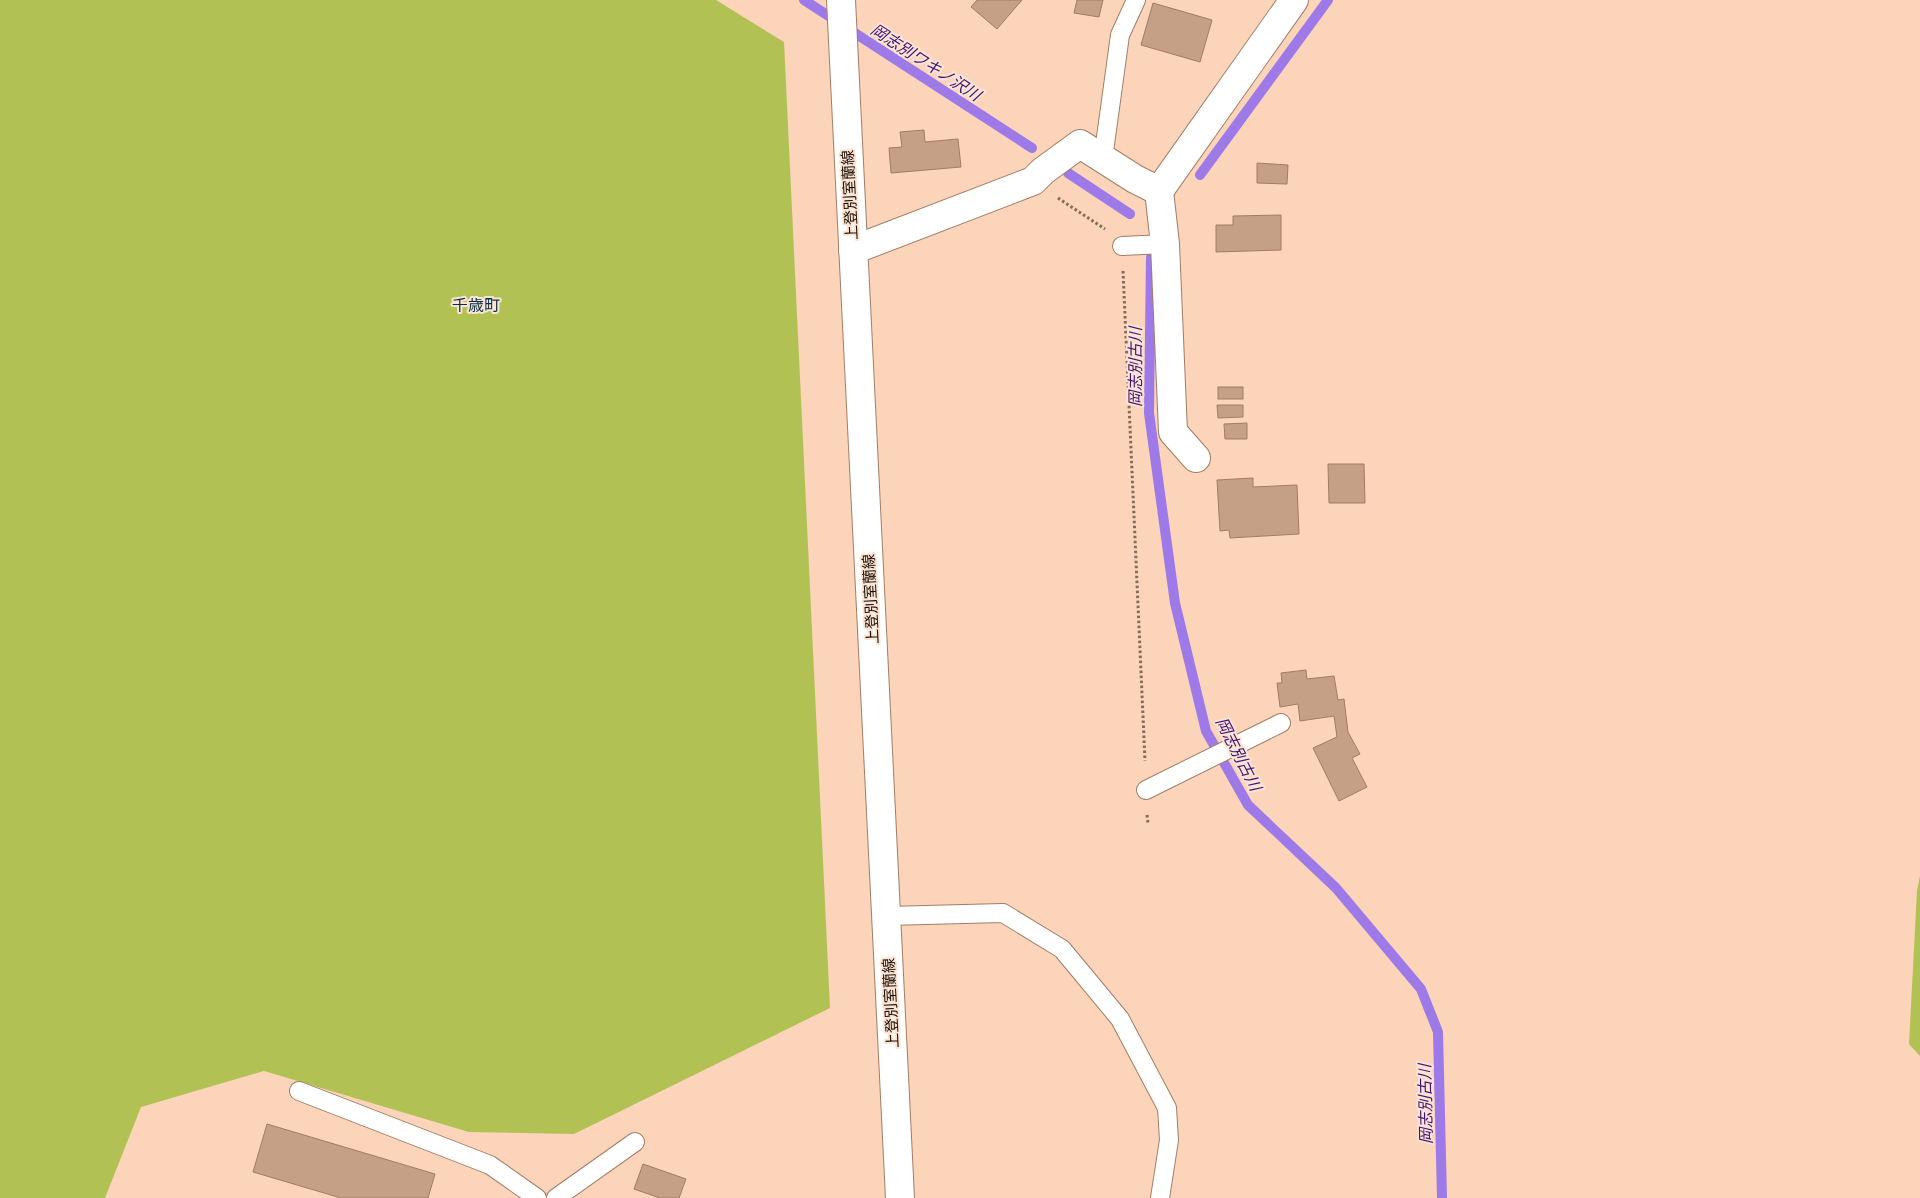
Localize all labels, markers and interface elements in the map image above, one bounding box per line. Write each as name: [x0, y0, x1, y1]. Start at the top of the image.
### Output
water label: 岡志別ワキノ沢川: [866, 19, 986, 108]
street label: 上登別室蘭線: [838, 149, 863, 240]
district label: 千歳町: [452, 295, 500, 317]
water label: 岡志別古川: [1125, 325, 1147, 407]
street label: 上登別室蘭線: [859, 553, 884, 644]
water label: 岡志別古川: [1210, 714, 1267, 797]
street label: 上登別室蘭線: [879, 957, 904, 1048]
water label: 岡志別古川: [1414, 1062, 1438, 1144]

